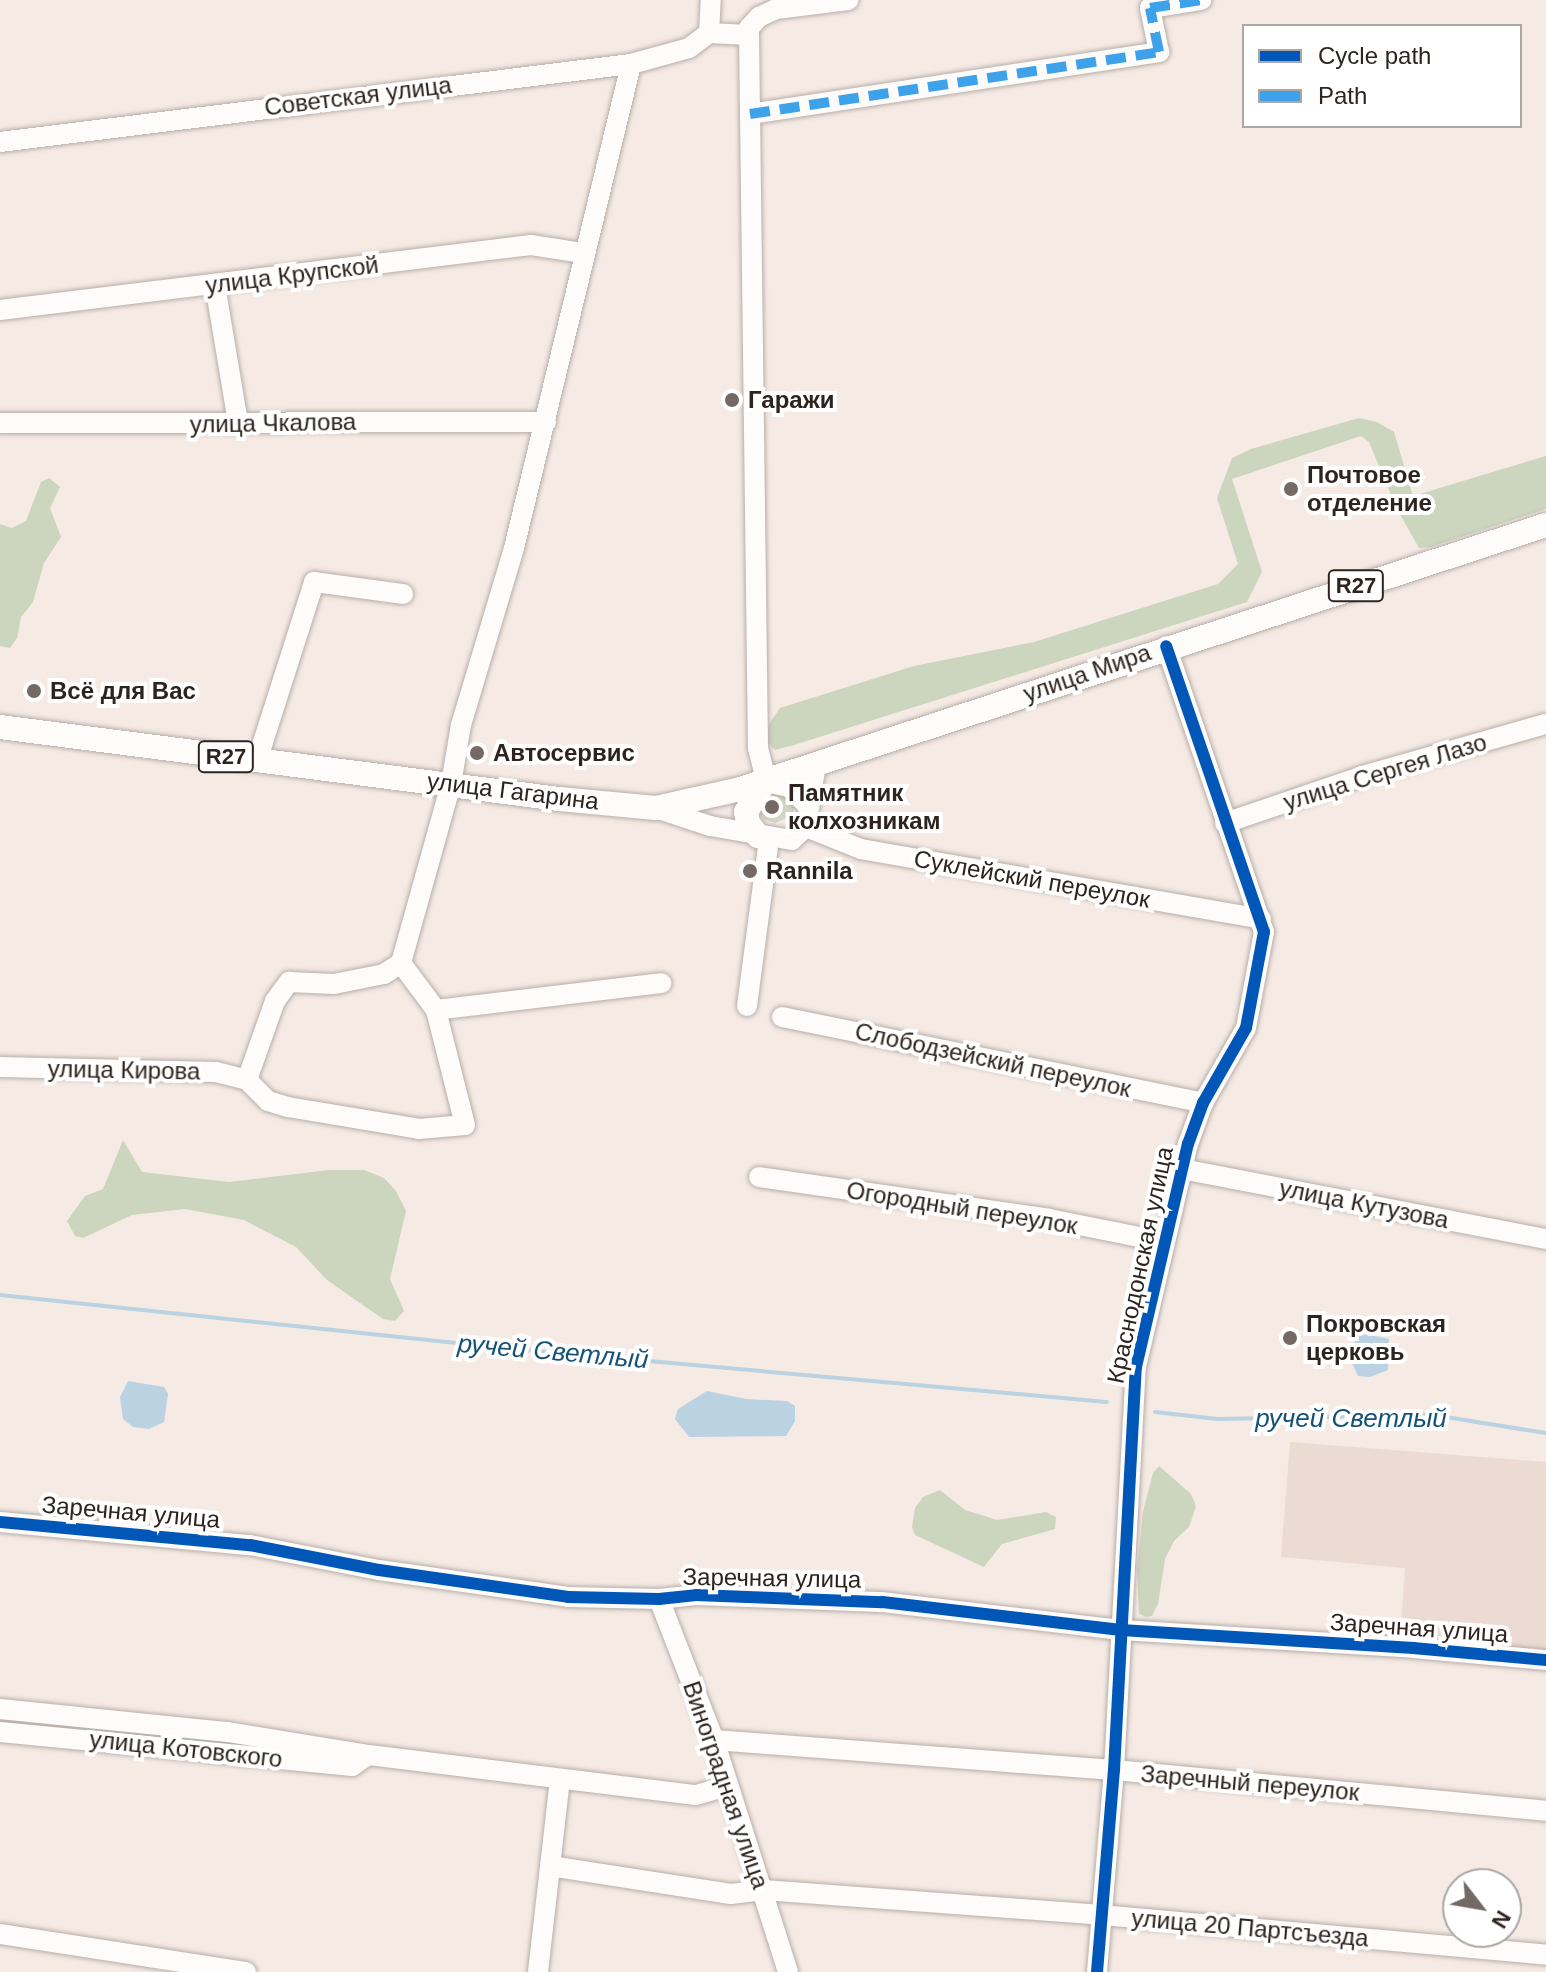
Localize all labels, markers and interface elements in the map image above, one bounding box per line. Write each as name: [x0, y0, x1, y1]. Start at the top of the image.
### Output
legend: [1242, 24, 1522, 128]
text: Cycle path: [1318, 42, 1431, 69]
street label: Советская улица: [263, 70, 453, 122]
text: Path: [1318, 82, 1367, 109]
street label: улица Крупской: [204, 250, 380, 300]
place label: Гаражи: [748, 386, 834, 414]
marker: Гаражи: [723, 391, 741, 409]
street label: улица Чкалова: [190, 407, 356, 439]
place label: Почтовое отделение: [1307, 461, 1432, 517]
marker: Почтовое отделение: [1282, 480, 1300, 498]
road number: R27: [1326, 568, 1386, 604]
street label: улица Мира: [1020, 638, 1154, 708]
place label: Всё для Вас: [50, 677, 196, 705]
marker: Всё для Вас: [25, 682, 43, 700]
street label: улица Сергея Лазо: [1280, 727, 1490, 817]
road number: R27: [196, 739, 256, 775]
place label: Автосервис: [493, 739, 635, 767]
marker: Автосервис: [468, 744, 486, 762]
street label: улица Гагарина: [426, 766, 600, 816]
place label: Памятник колхозникам: [788, 779, 940, 835]
marker: Памятник колхозникам: [763, 798, 781, 816]
street label: Суклейский переулок: [912, 844, 1152, 914]
place label: Rannila: [766, 857, 853, 885]
marker: Rannila: [741, 862, 759, 880]
street label: Слободзейский переулок: [852, 1017, 1134, 1103]
street label: улица Кирова: [47, 1054, 201, 1086]
street label: Краснодонская улица: [1101, 1144, 1179, 1386]
street label: улица Кутузова: [1277, 1173, 1451, 1235]
street label: Огородный переулок: [845, 1176, 1079, 1240]
place label: Покровская церковь: [1306, 1310, 1446, 1366]
water label: ручей Светлый: [456, 1328, 650, 1376]
marker: Покровская церковь: [1281, 1329, 1299, 1347]
water label: ручей Светлый: [1255, 1403, 1447, 1435]
street label: Заречная улица: [41, 1490, 221, 1534]
street label: Заречная улица: [683, 1562, 861, 1594]
street label: Заречная улица: [1329, 1607, 1509, 1649]
street label: Виноградная улица: [677, 1677, 775, 1893]
street label: улица Котовского: [88, 1725, 284, 1773]
street label: Заречный переулок: [1140, 1759, 1360, 1807]
north arrow: [1442, 1868, 1522, 1948]
street label: улица 20 Партсъезда: [1130, 1903, 1370, 1953]
text: N: [1486, 1906, 1516, 1933]

